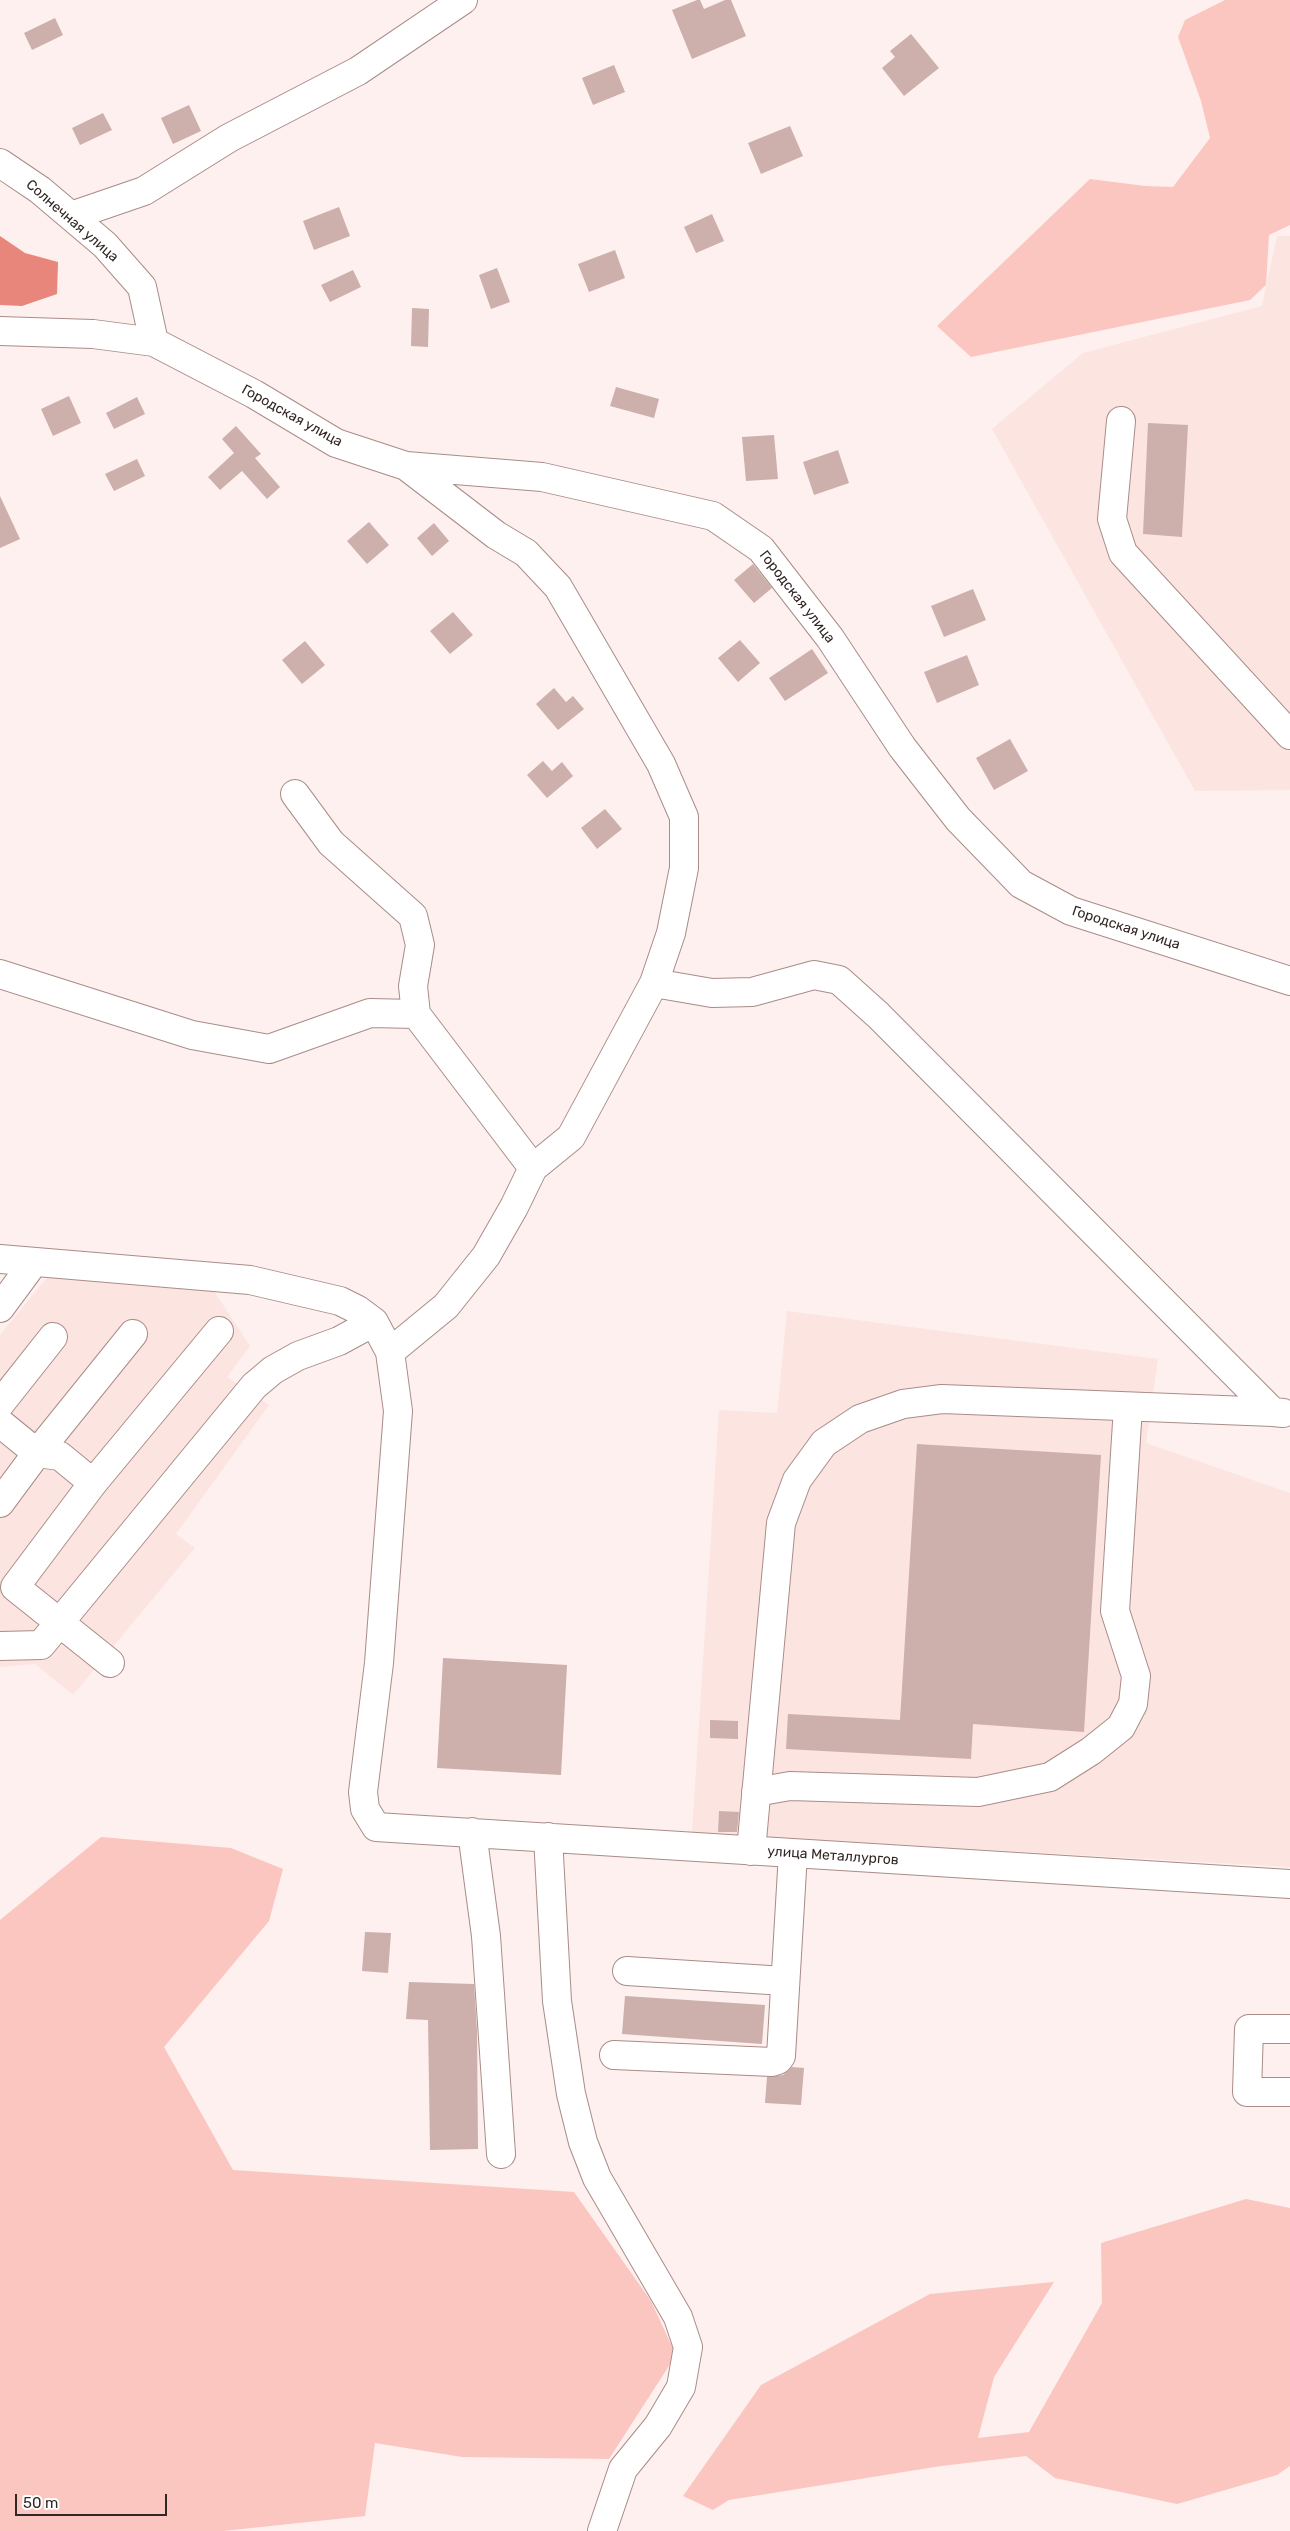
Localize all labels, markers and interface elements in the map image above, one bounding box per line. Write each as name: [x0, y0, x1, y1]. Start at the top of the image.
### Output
street label: Солнечная улица: [22, 176, 122, 266]
street label: Городская улица: [239, 381, 345, 451]
street label: Городская улица: [756, 547, 838, 647]
street label: Городская улица: [1070, 903, 1182, 953]
street label: улица Металлургов: [767, 1843, 899, 1869]
scale bar: [18, 2484, 170, 2516]
text: 50 m: [23, 2494, 58, 2512]

